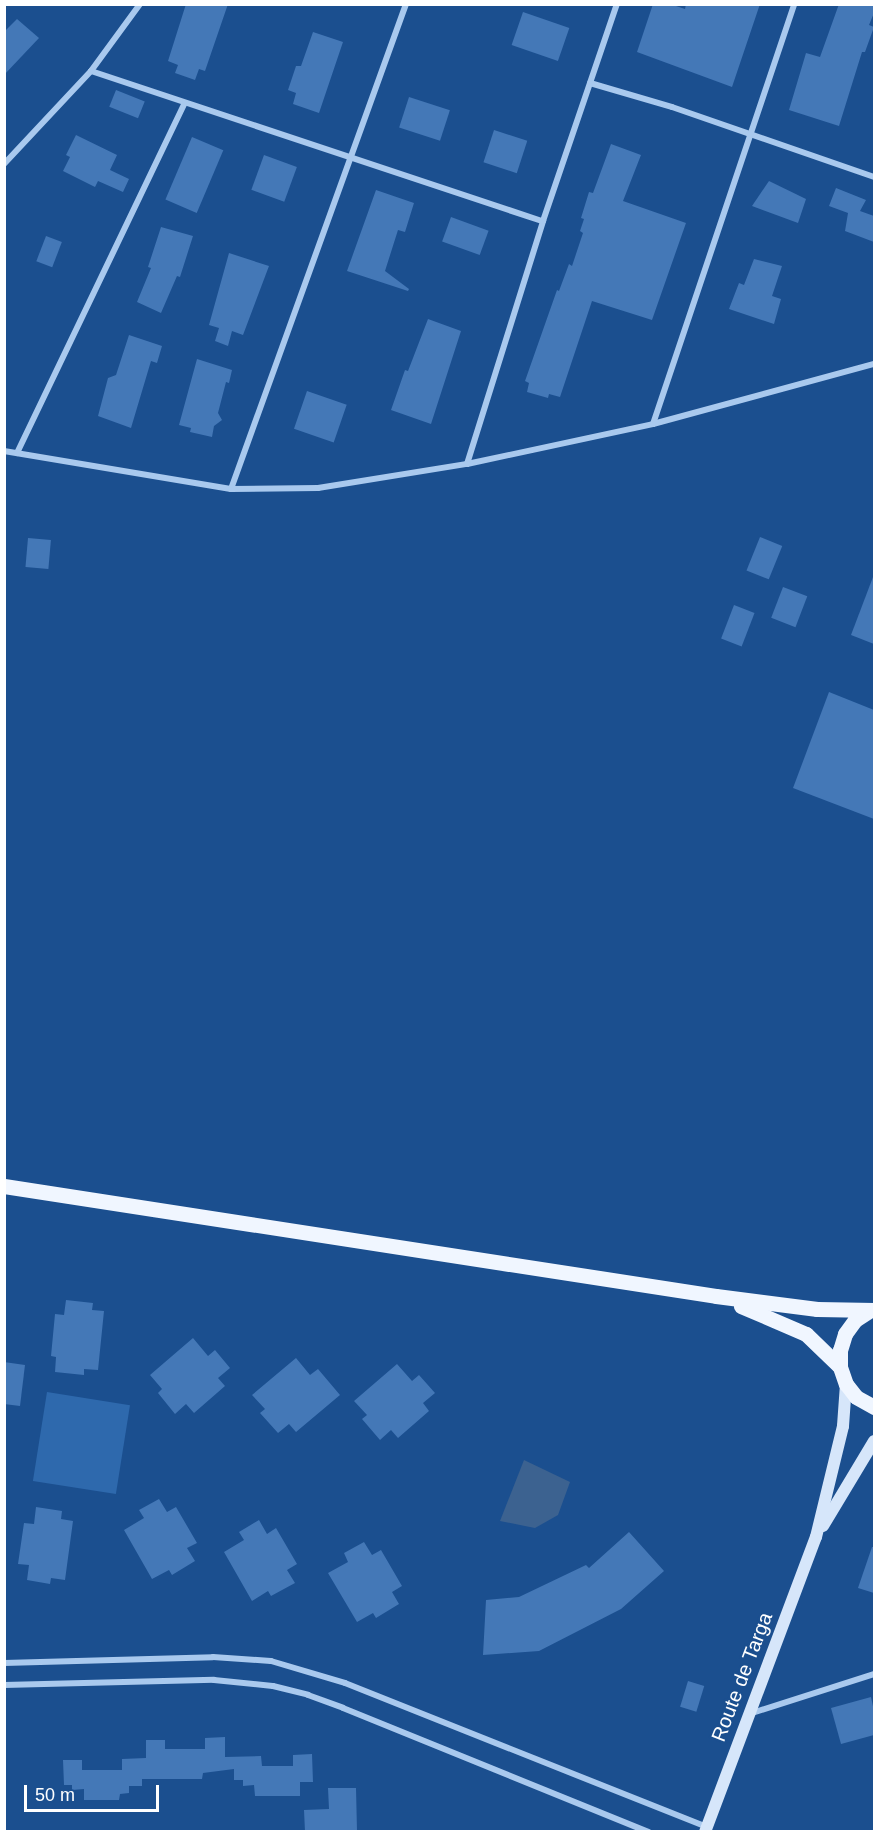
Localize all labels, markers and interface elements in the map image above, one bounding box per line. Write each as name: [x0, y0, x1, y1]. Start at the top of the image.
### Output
street label: Route de Targa: [706, 1609, 778, 1745]
scale bar: [27, 1773, 162, 1811]
text: 50 m: [35, 1785, 75, 1805]

